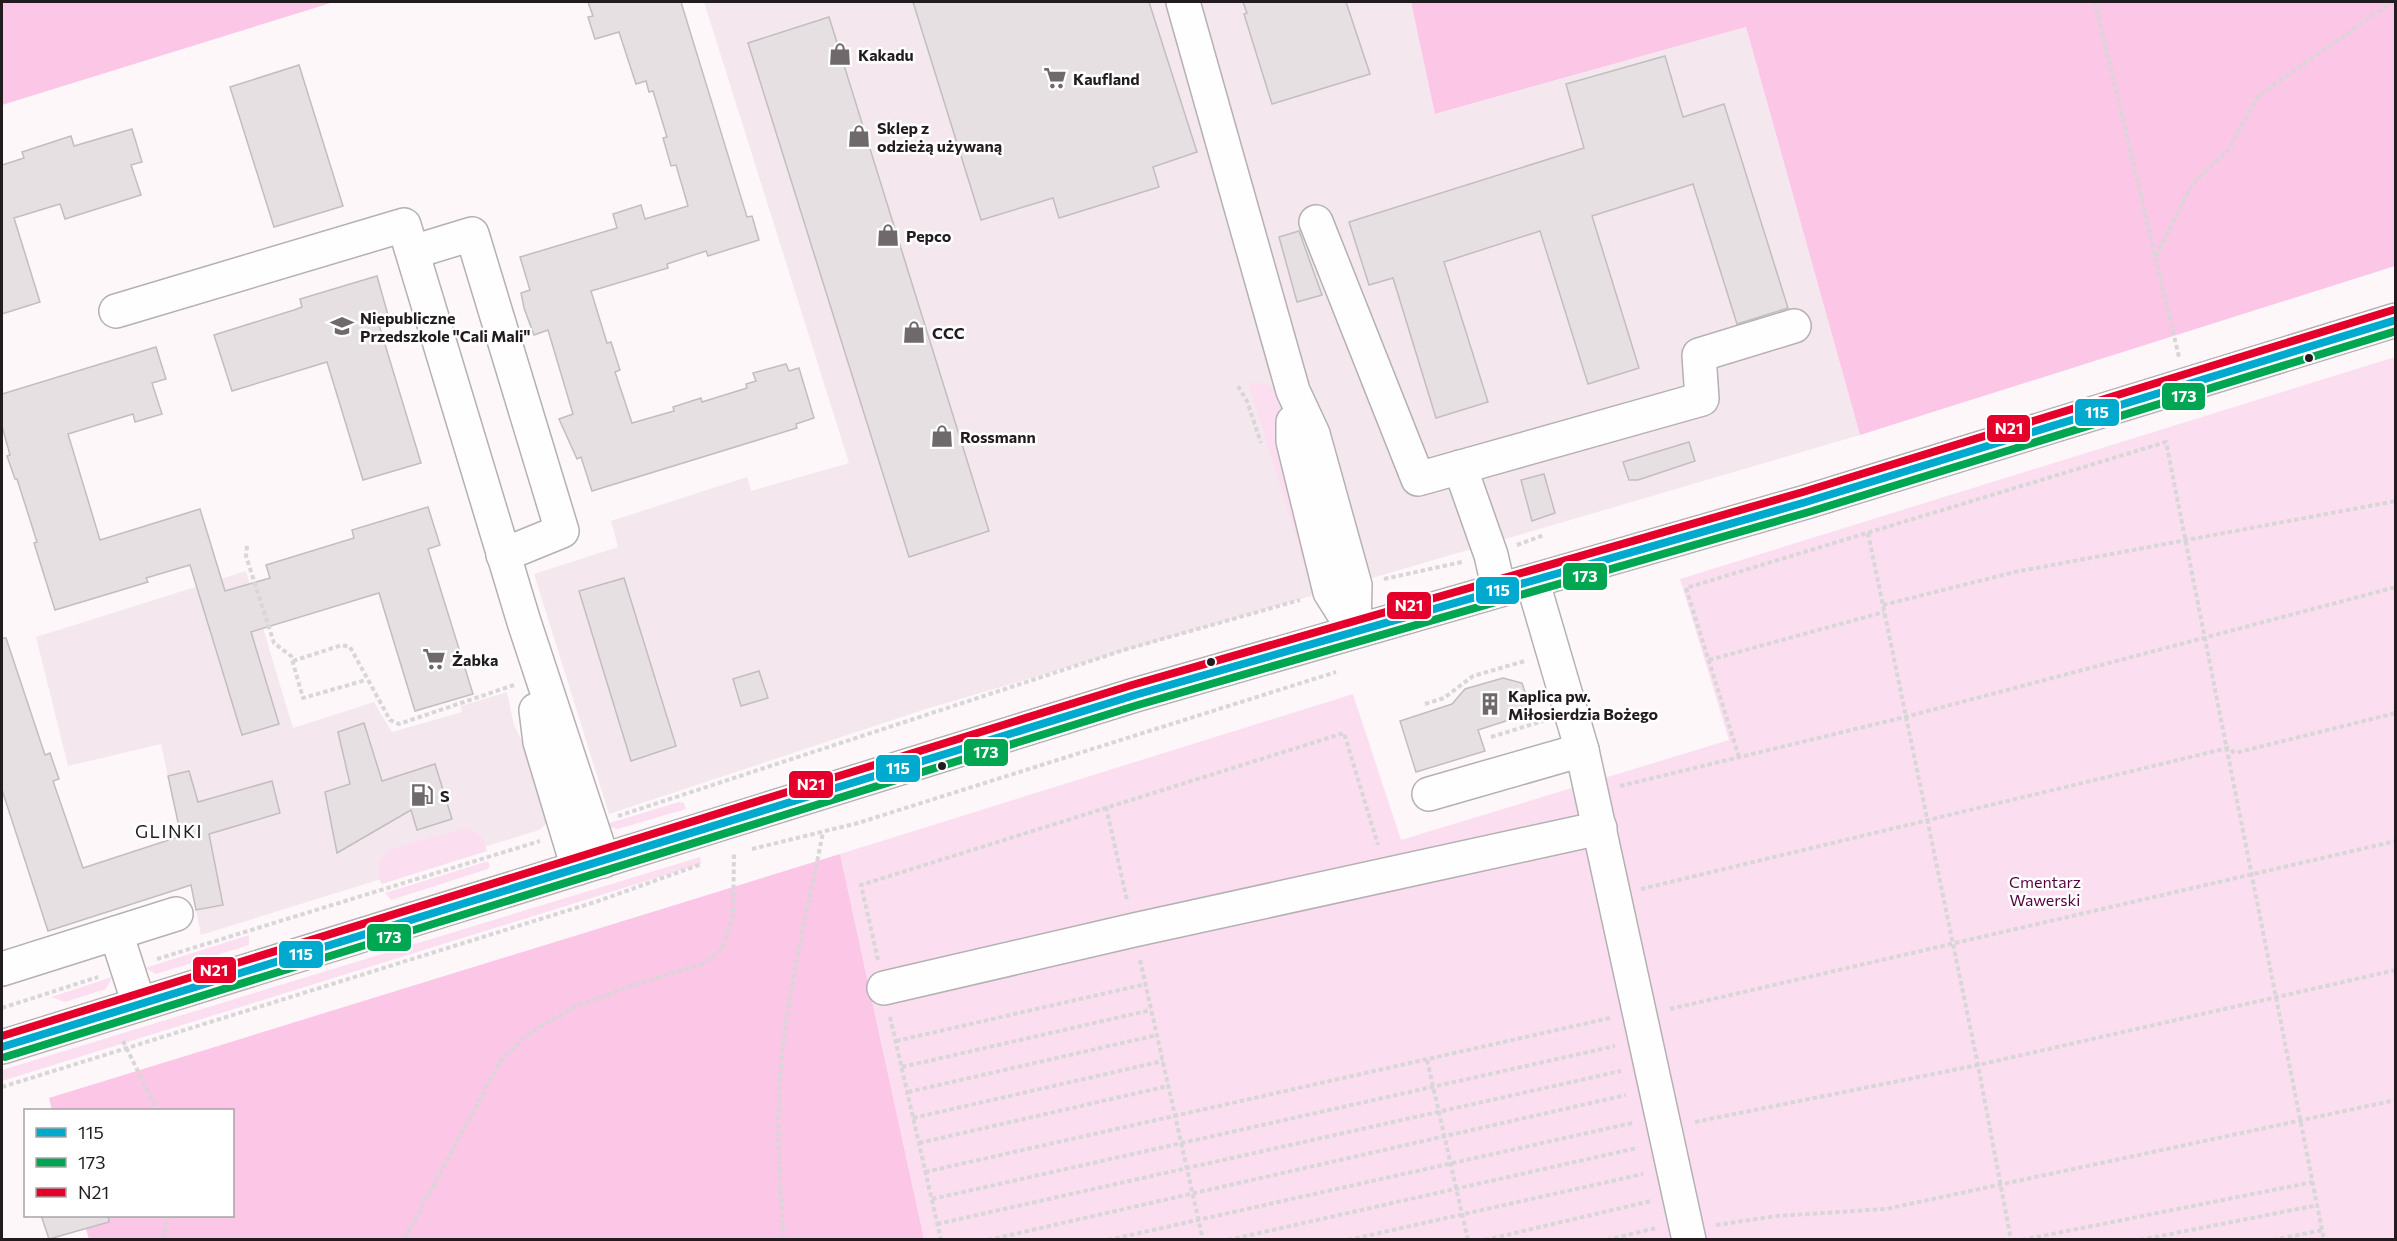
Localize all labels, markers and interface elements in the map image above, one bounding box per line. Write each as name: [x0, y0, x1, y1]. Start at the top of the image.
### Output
shop icon: Kakadu: [827, 41, 853, 67]
place label: Kakadu: [858, 45, 914, 64]
supermarket icon: Kaufland: [1042, 65, 1068, 91]
place label: Kaufland: [1073, 69, 1140, 88]
place label: Sklep z odzieżą używaną: [877, 118, 1002, 155]
shop icon: Sklep z odzieżą używaną: [846, 123, 872, 149]
shop icon: Pepco: [875, 222, 901, 248]
place label: Pepco: [906, 226, 952, 245]
place label: Niepubliczne Przedszkole "Cali Mali": [360, 308, 531, 345]
school or university icon: Niepubliczne Przedszkole "Cali Mali": [329, 313, 355, 339]
shop icon: CCC: [901, 319, 927, 345]
place label: CCC: [932, 323, 965, 342]
unlabelled marker: [2303, 352, 2315, 364]
line badge: 173: [2161, 382, 2206, 411]
text: 173: [2171, 386, 2197, 405]
line badge: 115: [2074, 398, 2120, 427]
text: 115: [2085, 402, 2109, 421]
line badge: N21: [1986, 414, 2031, 443]
text: N21: [1995, 418, 2023, 437]
shop icon: Rossmann: [929, 423, 955, 449]
place label: Rossmann: [960, 427, 1036, 446]
line badge: 173: [1562, 562, 1608, 591]
text: 173: [1572, 566, 1598, 585]
line badge: 115: [1475, 576, 1520, 605]
text: 115: [1486, 580, 1510, 599]
line badge: N21: [1386, 591, 1432, 620]
text: N21: [1395, 595, 1423, 614]
supermarket icon: Żabka: [421, 646, 447, 672]
place label: Żabka: [452, 650, 499, 669]
unlabelled marker: [1205, 656, 1217, 668]
place label: Kaplica pw. Miłosierdzia Bożego: [1508, 686, 1659, 723]
building icon: Kaplica pw. Miłosierdzia Bożego: [1477, 691, 1503, 717]
line badge: 173: [963, 738, 1009, 767]
text: 173: [973, 742, 999, 761]
line badge: 115: [875, 754, 921, 783]
text: 115: [886, 758, 910, 777]
unlabelled marker: [936, 760, 948, 772]
line badge: N21: [788, 770, 834, 799]
text: N21: [797, 774, 825, 793]
fuel station icon: S: [409, 782, 435, 808]
place label: S: [440, 786, 450, 805]
district label: GLINKI: [135, 820, 203, 842]
park label: Cmentarz Wawerski: [2009, 872, 2081, 909]
line badge: 173: [366, 923, 412, 952]
text: 173: [376, 927, 402, 946]
line badge: 115: [278, 940, 324, 969]
text: 115: [289, 944, 313, 963]
line badge: N21: [192, 956, 237, 984]
text: N21: [200, 960, 228, 979]
legend: [24, 1109, 234, 1217]
text: 115: [78, 1121, 104, 1143]
text: 173: [78, 1151, 105, 1173]
text: N21: [78, 1181, 109, 1203]

